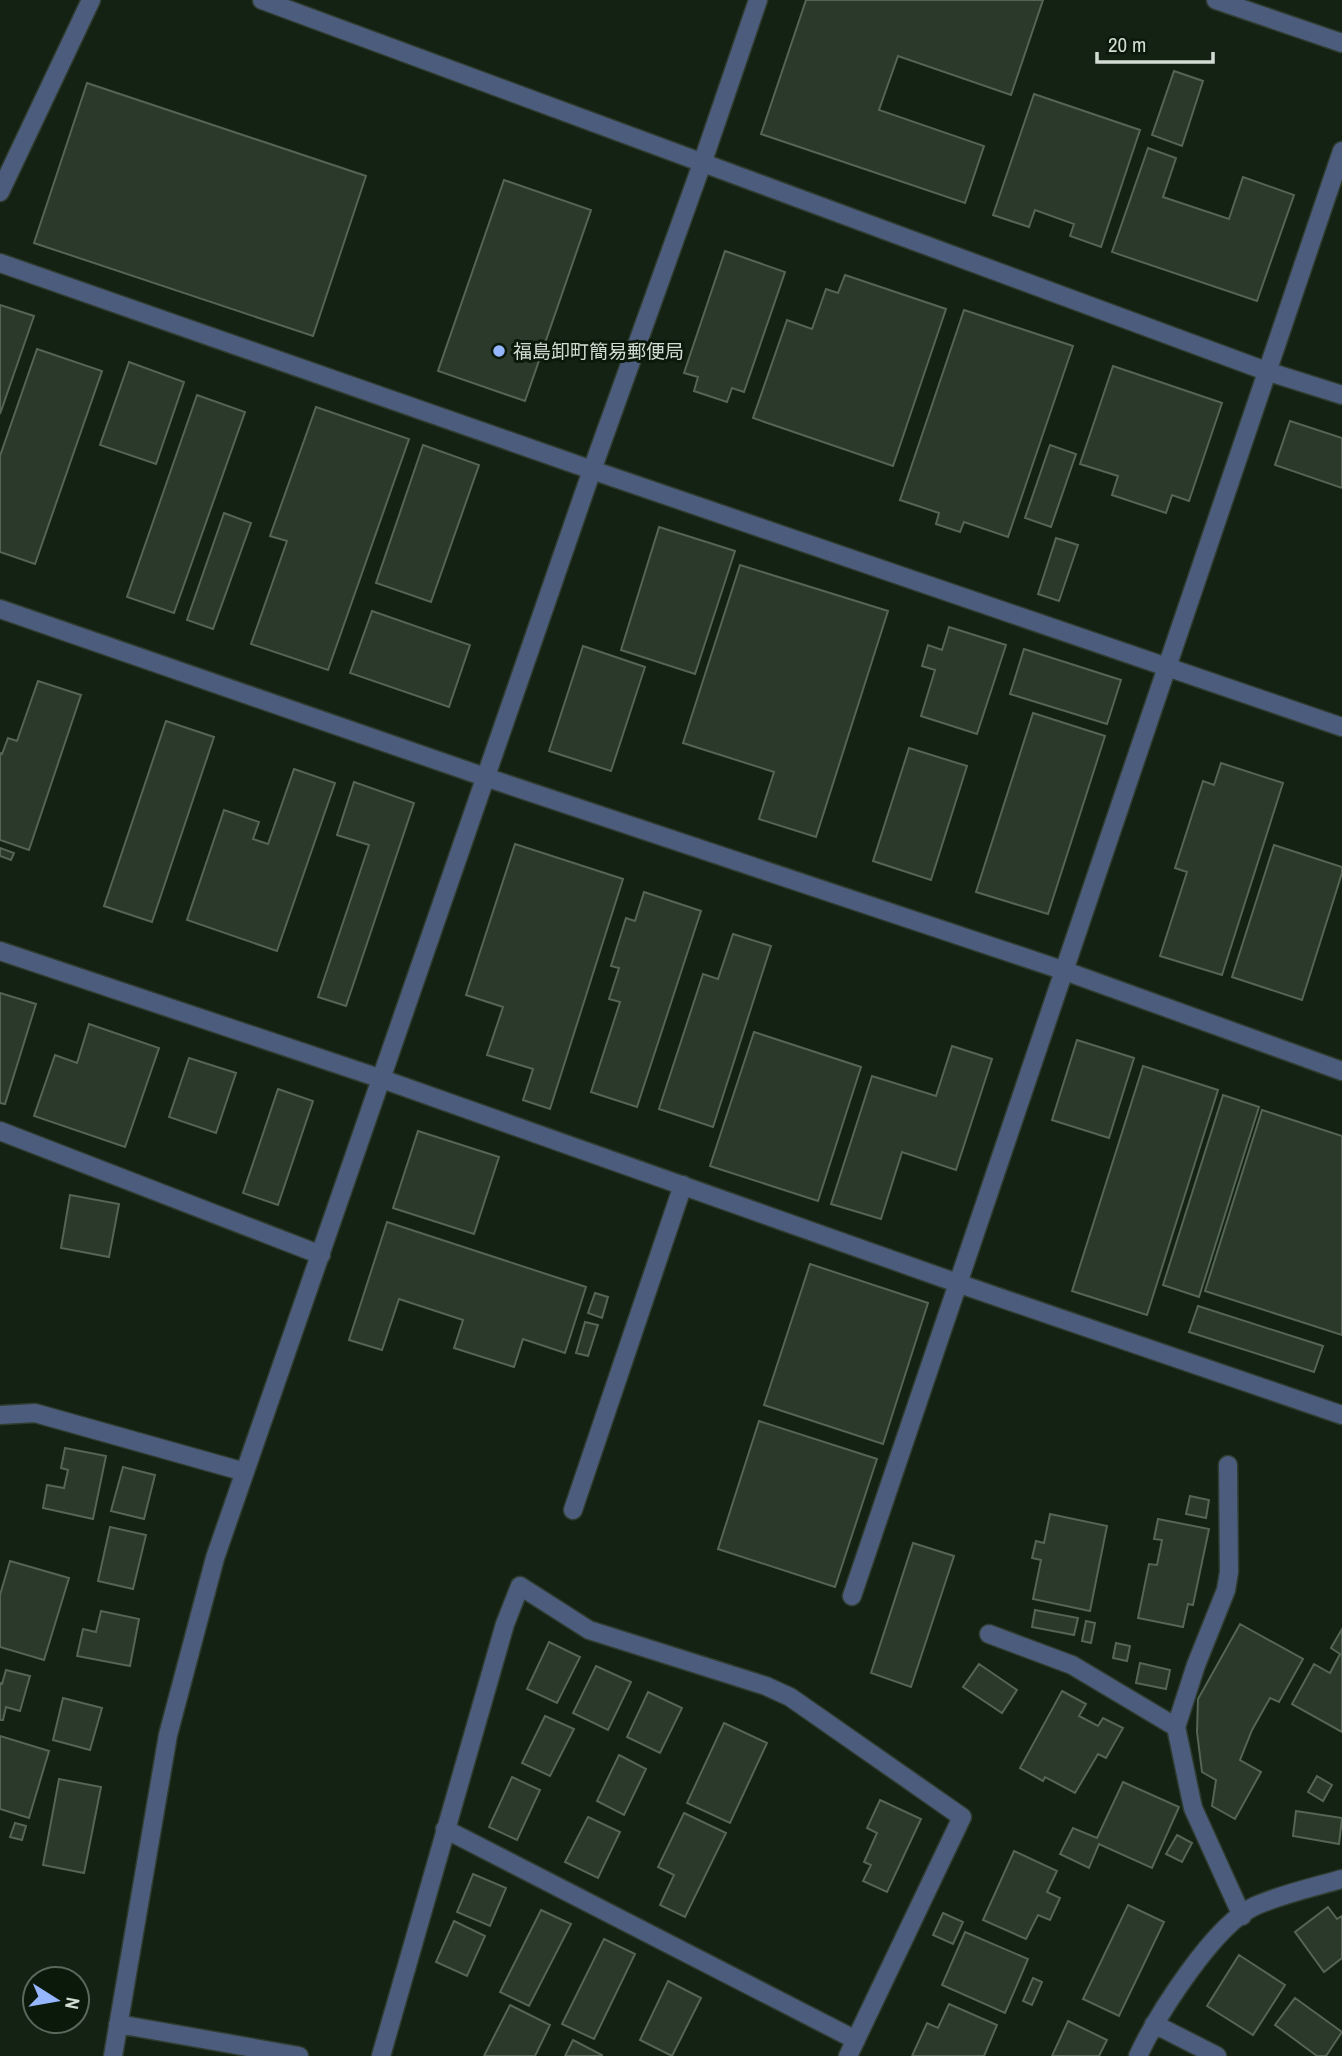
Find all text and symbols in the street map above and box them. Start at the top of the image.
scale bar [1097,21,1212,65]
text: 20 m [1108,30,1146,59]
place label: 福島卸町簡易郵便局 [513,338,684,364]
marker: 福島卸町簡易郵便局 [491,343,507,359]
north arrow [21,1965,91,2035]
text: N [59,1995,87,2011]

